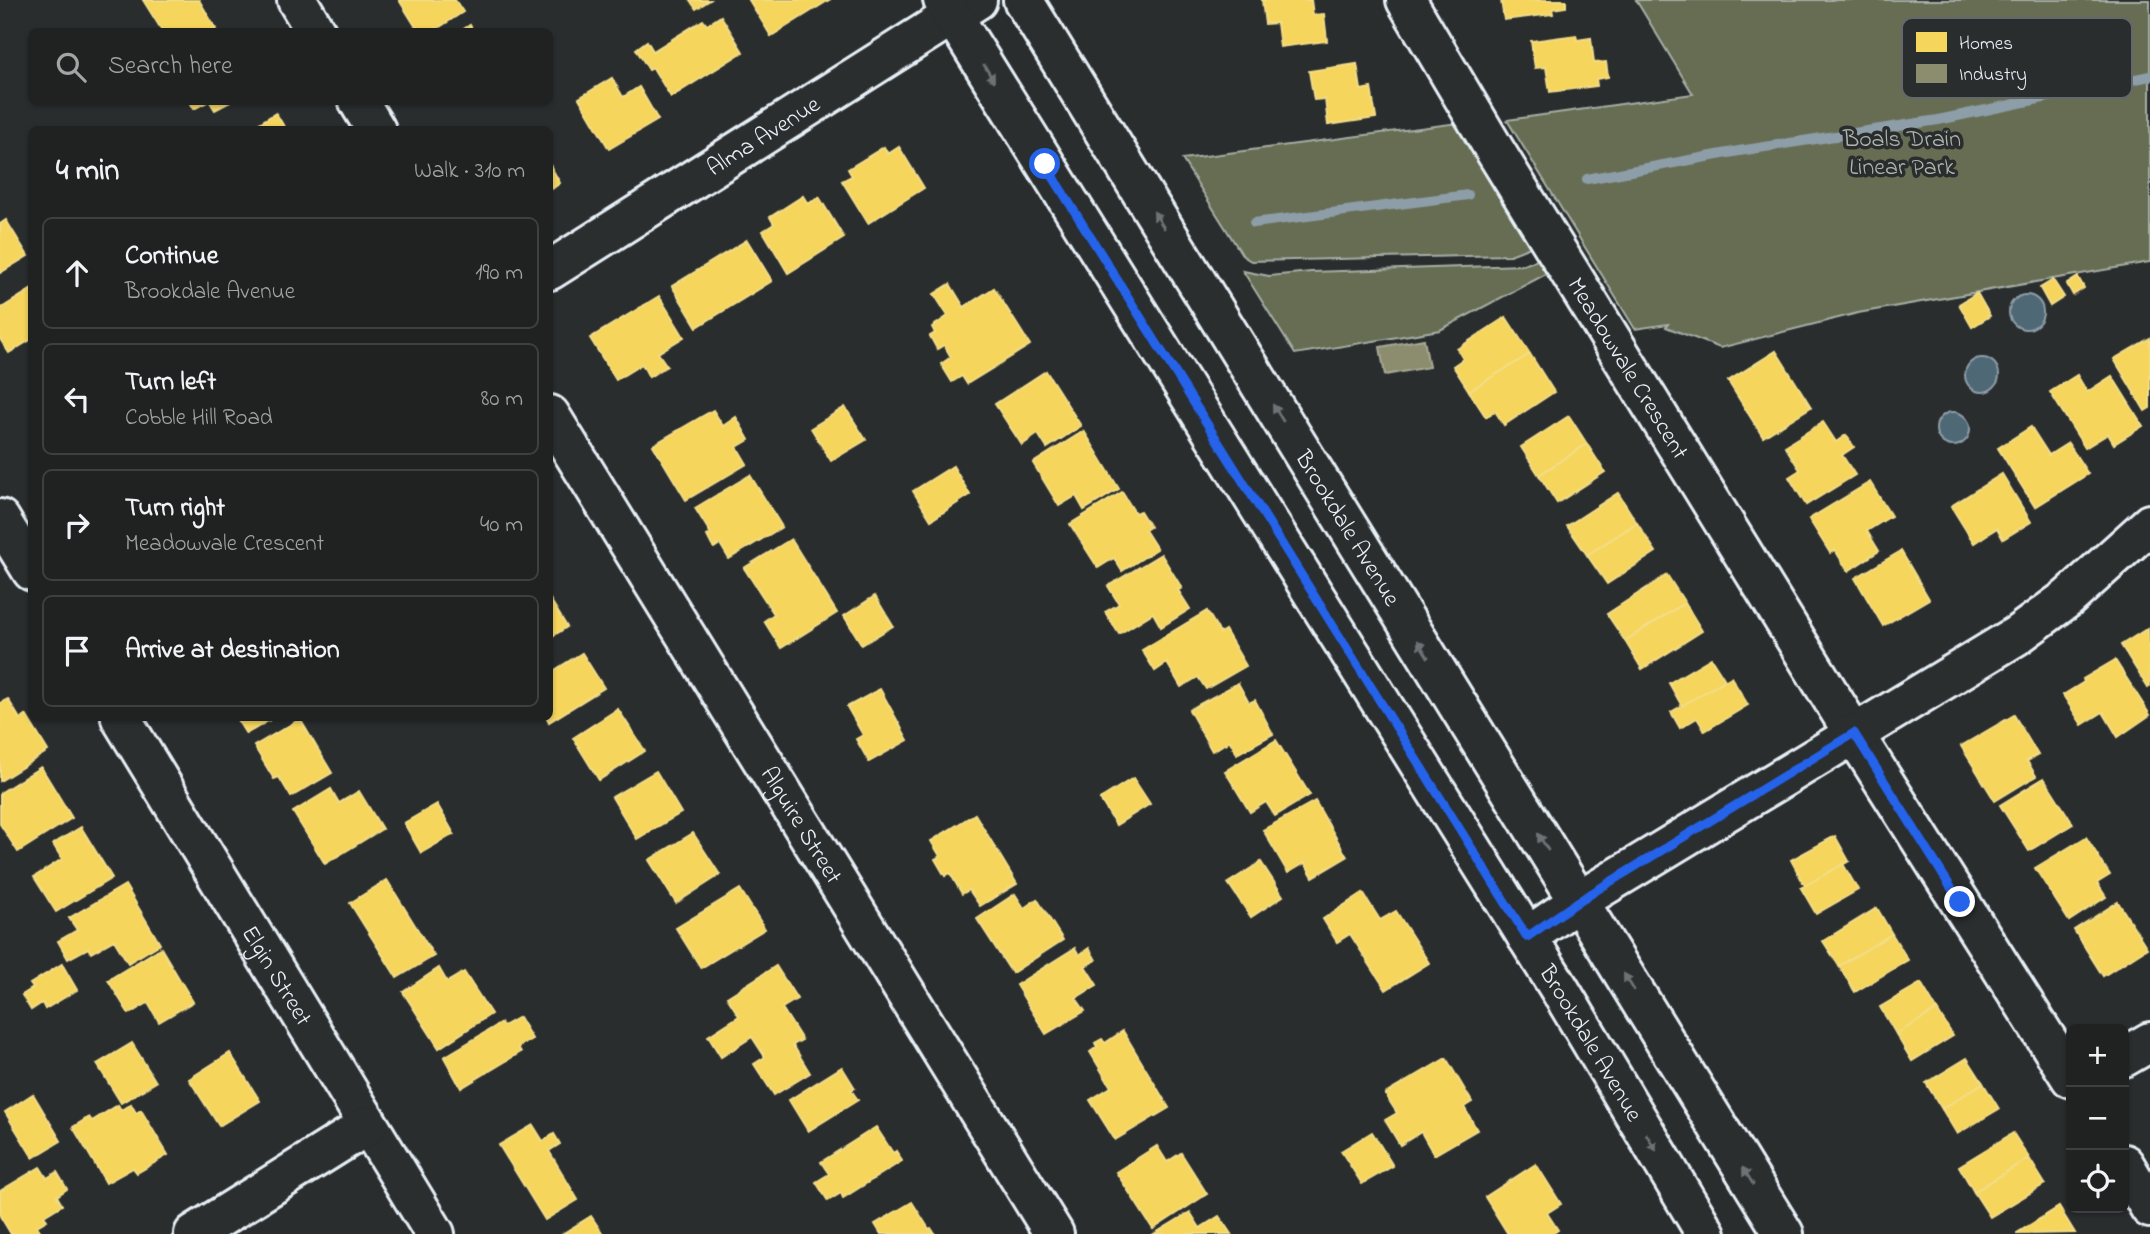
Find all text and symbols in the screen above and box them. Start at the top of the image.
legend [1902,18,2132,98]
search box [28,28,553,105]
text: Homes [1959,31,2013,58]
icon: search [52,48,90,86]
text: Search here [108,48,233,86]
text: Industry [1959,62,2027,90]
one-way arrow [982,64,995,83]
street label: Alma Avenue [701,88,828,186]
park label: Boals Drain Linear Park [1842,123,1961,186]
route start [1029,148,1060,179]
text: 4 min [56,150,119,194]
text: Walk · 310 m [414,155,525,188]
one-way arrow [1152,210,1165,229]
text: Continue [125,238,218,276]
icon: ahead [58,254,96,292]
text: 190 m [475,257,523,290]
street label: Meadowvale Crescent [1557,271,1696,467]
text: Brookdale Avenue [125,276,295,309]
text: Turn left [125,364,216,402]
icon: left [58,380,96,418]
text: 80 m [481,383,523,416]
text: Cobble Hill Road [125,402,273,435]
one-way arrow [1272,404,1285,423]
street label: Brookdale Avenue [1284,443,1408,614]
text: Turn right [125,490,225,528]
icon: right [58,506,96,544]
text: 40 m [480,509,523,542]
text: Meadowvale Crescent [125,528,324,561]
icon: arrive [58,632,96,670]
text: Arrive at destination [125,632,340,670]
one-way arrow [1417,639,1430,658]
street label: Alguire Street [750,760,850,892]
one-way arrow [1536,833,1549,852]
route end [1944,886,1975,917]
street label: Elgin Street [231,919,319,1033]
street label: Brookdale Avenue [1528,958,1650,1129]
one-way arrow [1622,973,1635,992]
map controls [2066,1024,2129,1213]
button: + [2066,1024,2129,1087]
button: − [2066,1087,2129,1150]
one-way arrow [1645,1133,1658,1152]
button: locate [2066,1150,2129,1213]
one-way arrow [1742,1166,1754,1185]

